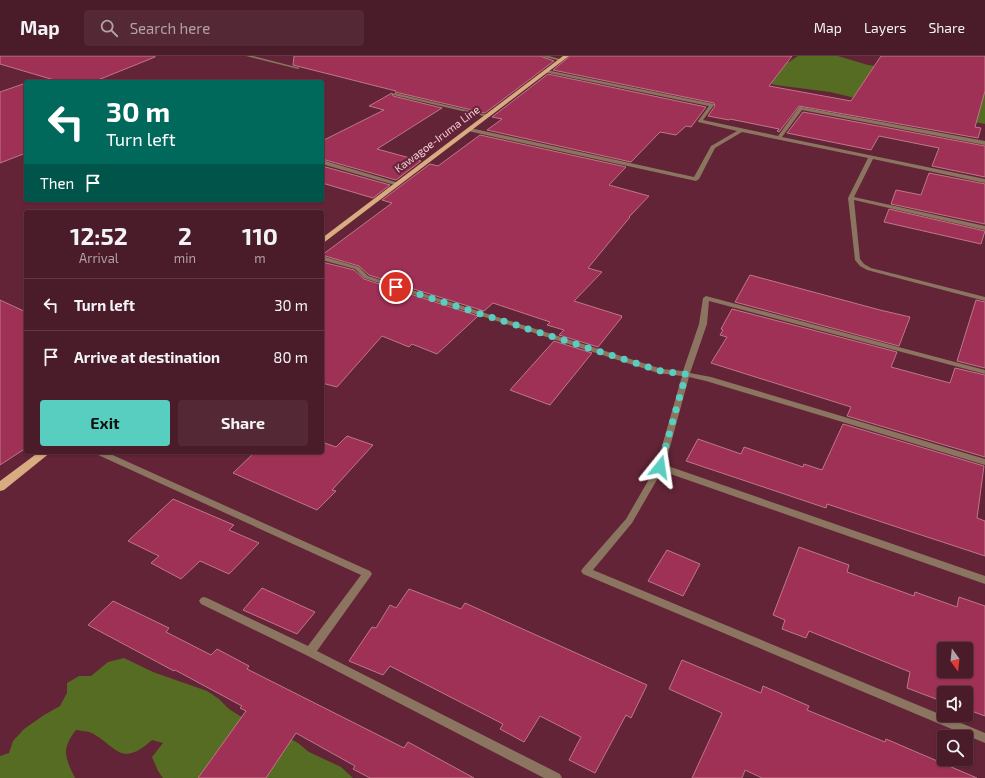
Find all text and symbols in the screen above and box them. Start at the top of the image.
search box [84,10,364,46]
text: Map [20,16,60,39]
icon: search [98,17,120,39]
text: Search here [130,19,210,37]
text: Map [814,19,842,36]
text: Layers [864,19,906,36]
text: Share [928,19,965,36]
text: 30 m [106,94,170,128]
icon: left [40,96,92,148]
street label: Kawagoe-Iruma Line [392,102,482,175]
text: Turn left [106,128,176,150]
icon: arrive [82,172,104,194]
text: Then [40,174,74,192]
text: 12:52 [70,221,128,250]
text: 2 [178,221,192,250]
text: 110 [242,221,278,250]
text: Arrival [79,250,119,266]
text: min [174,250,196,266]
text: m [254,250,266,266]
pin [379,270,413,304]
icon: arrive [385,276,407,298]
icon: left [40,294,62,316]
text: Turn left [74,296,135,314]
text: 30 m [274,296,308,314]
icon: arrive [40,346,62,368]
text: Arrive at destination [74,348,220,366]
text: 80 m [273,348,308,366]
button: Exit [40,400,170,446]
button: Share [178,400,308,446]
position arrow [639,446,681,488]
north arrow [937,642,973,678]
map controls [937,642,973,766]
button: sound [937,686,973,722]
button: search [937,730,973,766]

